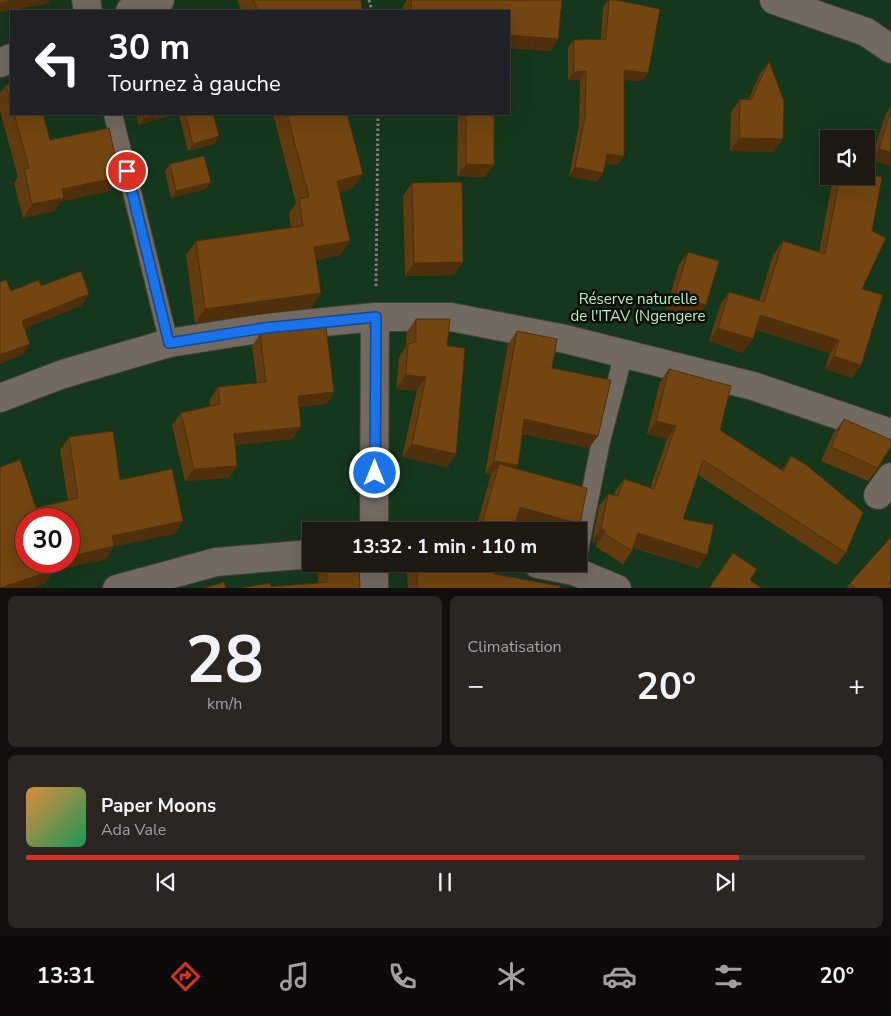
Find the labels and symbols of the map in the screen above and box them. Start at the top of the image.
pin [106,150,148,192]
park label: Réserve naturelle de l'ITAV (Ngengere [571,289,706,326]
position arrow [348,446,400,498]
speed limit sign: 30 [15,508,80,573]

